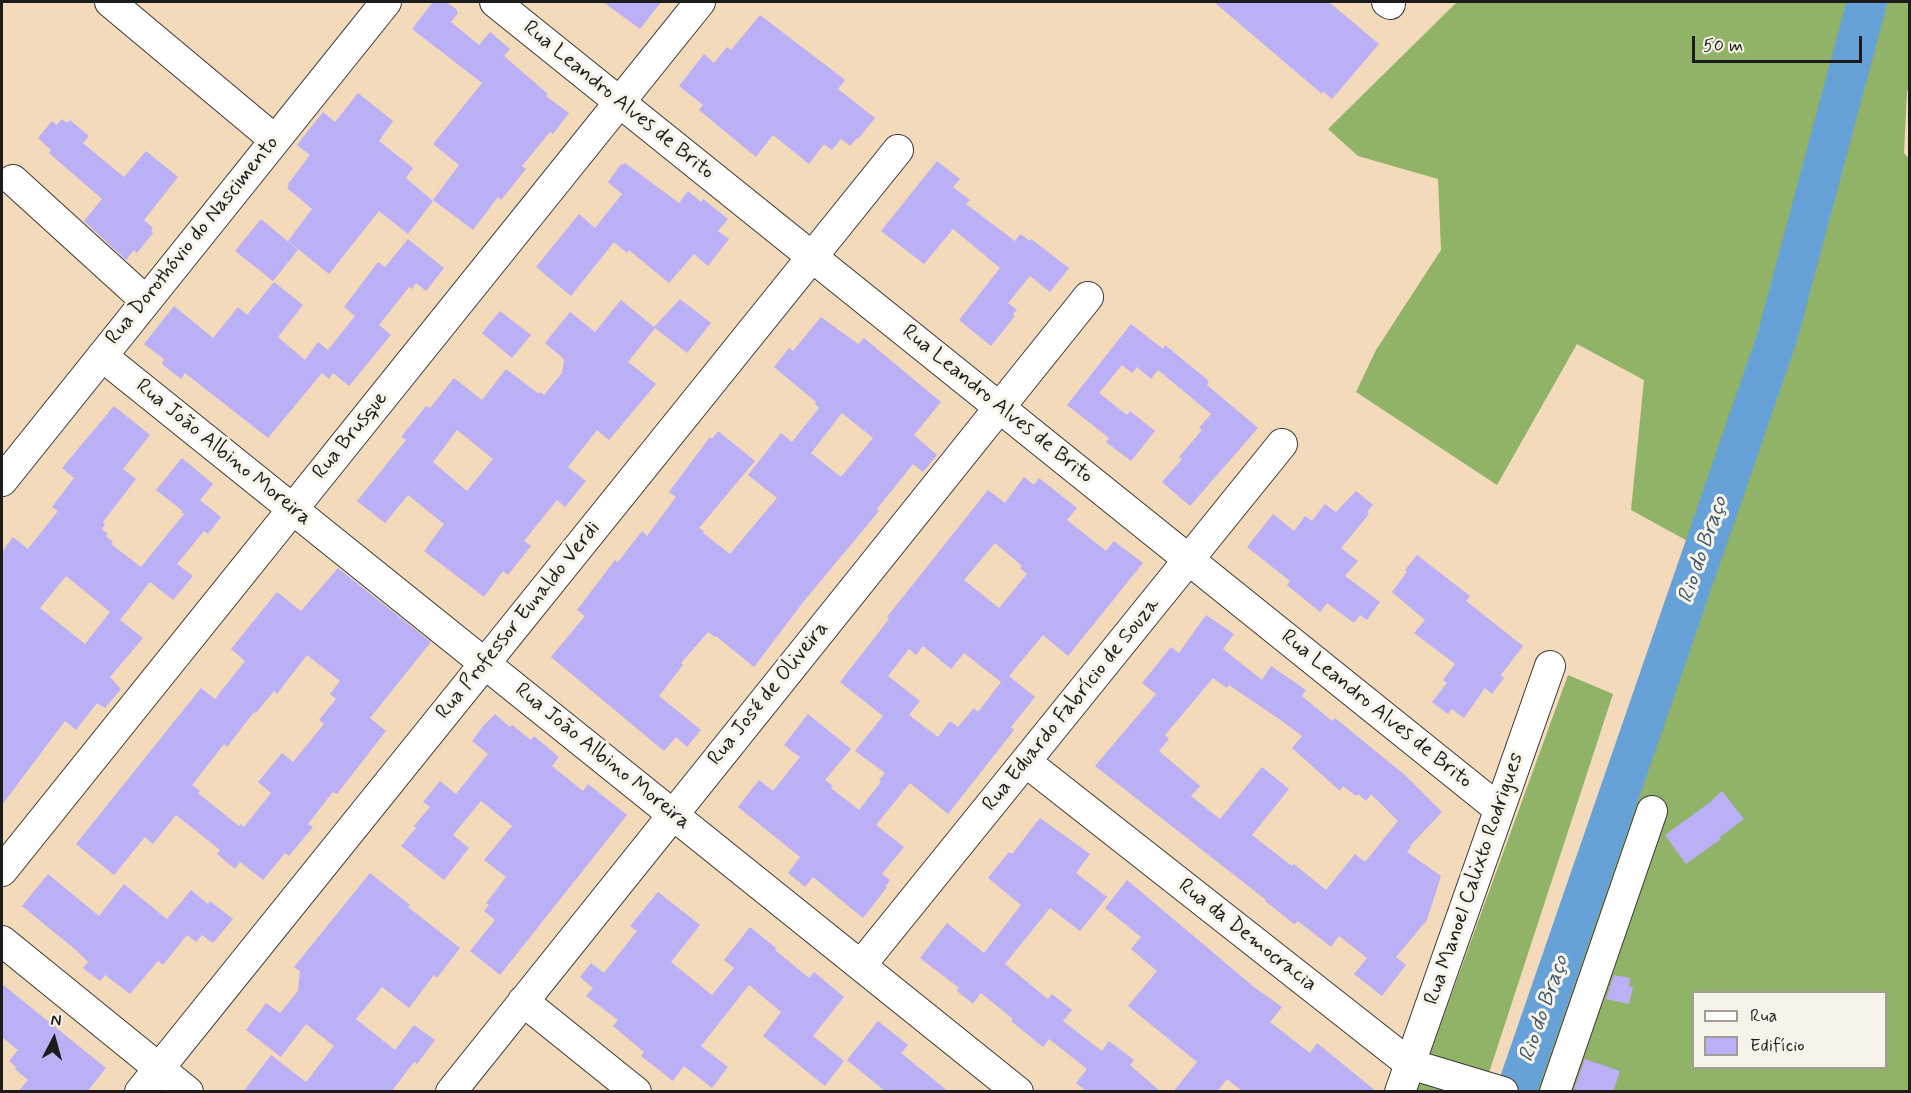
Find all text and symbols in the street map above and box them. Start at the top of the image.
street label: Rua Leandro Alves de Brito [517,16,719,186]
scale bar [1695,24,1864,62]
text: 50 m [1703,34,1743,58]
street label: Rua Dorothóvio do Nascimento [101,132,285,350]
street label: Rua Leandro Alves de Brito [896,320,1098,490]
street label: Rua João Albino Moreira [130,374,316,532]
street label: Rua Brusque [308,387,394,485]
water label: Rio do Braço [1673,493,1735,607]
street label: Rua Professor Eunaldo Verdi [431,517,607,725]
street label: Rua Eduardo Fabrício de Souza [978,593,1166,817]
street label: Rua José de Oliveira [703,617,835,771]
street label: Rua Leandro Alves de Brito [1275,625,1477,795]
street label: Rua João Albino Moreira [509,678,695,836]
street label: Rua Manoel Calixto Rodrigues [1420,750,1530,1008]
street label: Rua da Democracia [1173,874,1321,998]
water label: Rio do Braço [1514,952,1576,1066]
legend [1692,991,1887,1069]
text: Rua [1750,1004,1777,1028]
north arrow [24,1009,84,1069]
text: N [50,1010,62,1032]
text: Edifício [1750,1034,1805,1058]

